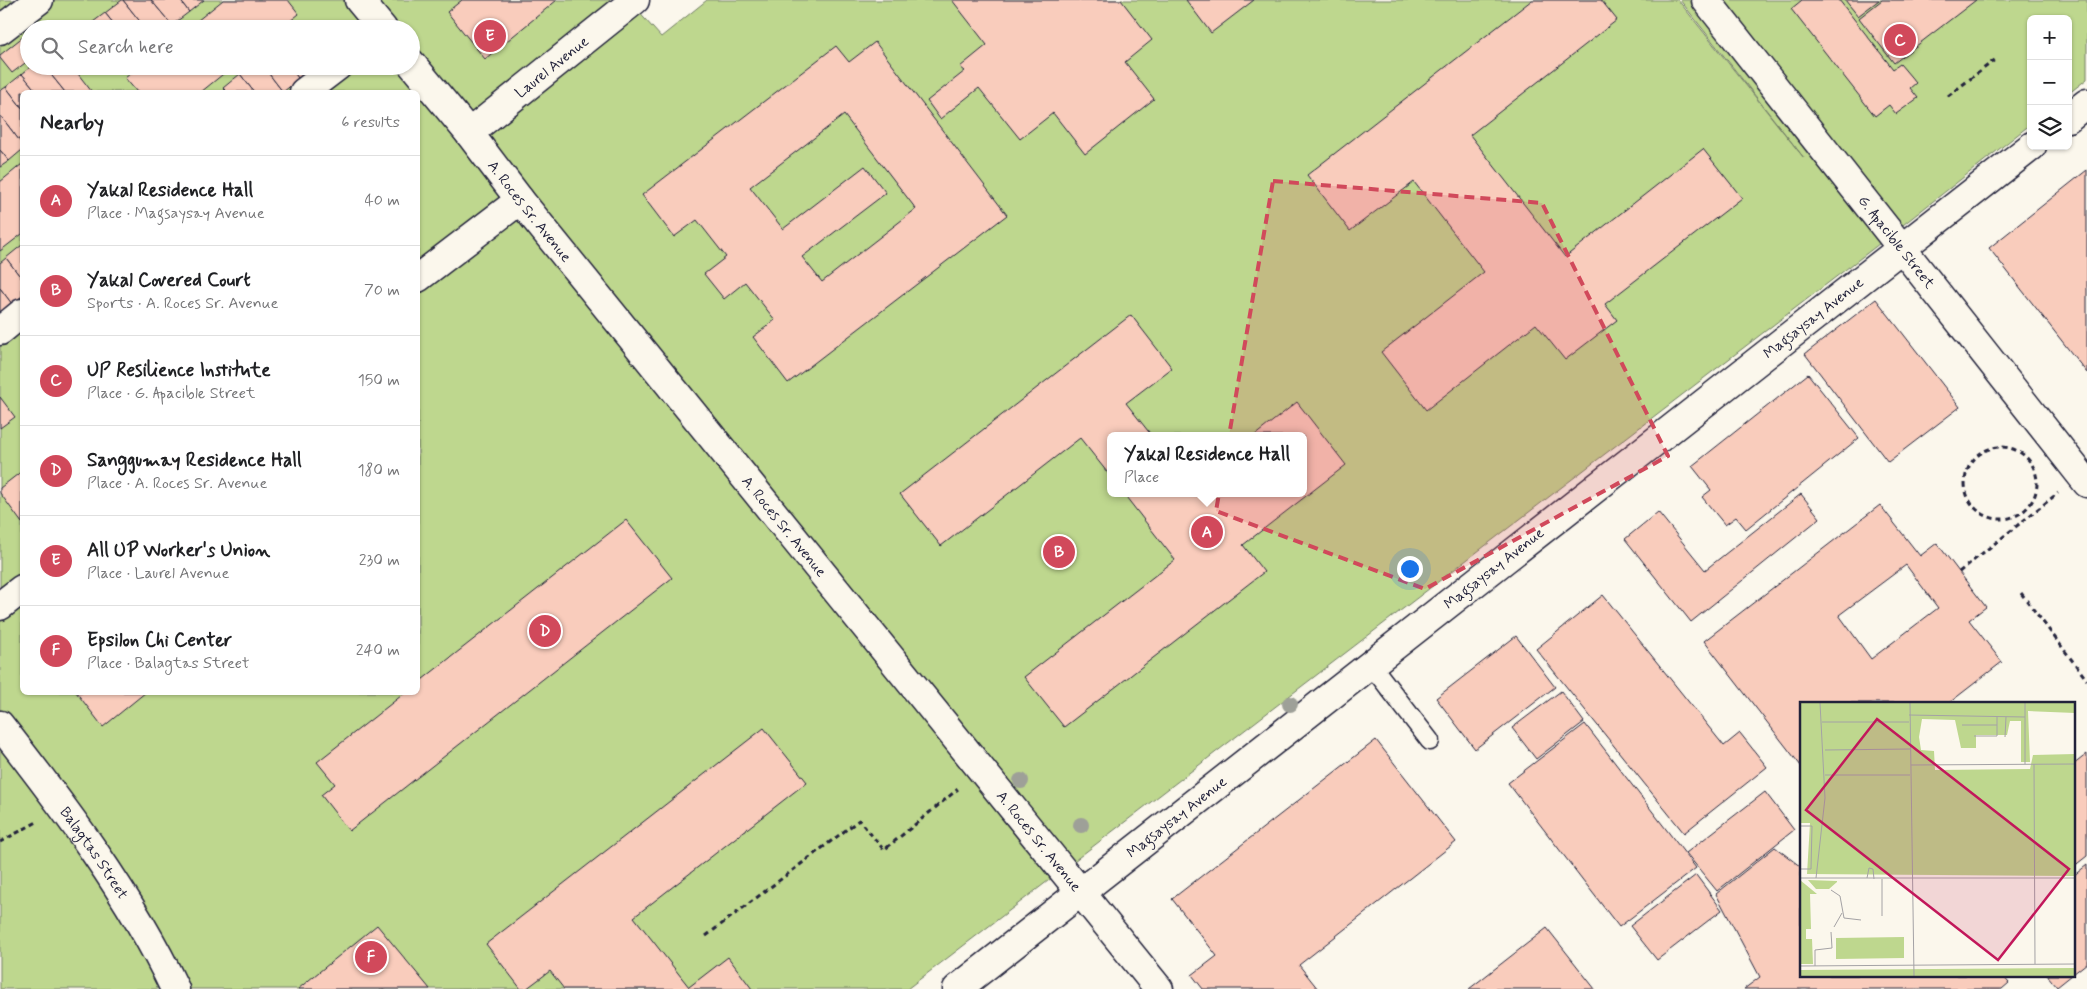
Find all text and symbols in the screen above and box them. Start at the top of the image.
map controls [2027,15,2072,150]
button: + [2027,15,2072,60]
pin: E [474,17,506,55]
search box [20,20,420,75]
pin: C [1884,21,1916,59]
street label: Laurel Avenue [511,32,593,103]
icon: search [38,34,66,62]
text: Search here [78,35,174,60]
button: − [2027,60,2072,105]
button: layers [2027,105,2072,150]
text: Nearby [40,109,104,137]
text: 6 results [341,112,400,133]
street label: A. Roces Sr. Avenue [483,157,576,267]
text: Yakal Residence Hall [87,178,253,203]
text: A [51,190,61,211]
text: 40 m [364,190,400,211]
street label: G. Apacible Street [1853,192,1939,293]
text: Place · Magsaysay Avenue [87,203,265,224]
text: Yakal Covered Court [87,268,251,293]
street label: Magsaysay Avenue [1760,273,1868,364]
text: B [51,280,61,301]
text: 70 m [364,280,400,301]
text: Sports · A. Roces Sr. Avenue [87,293,278,314]
text: UP Resilience Institute [87,358,271,383]
text: C [50,370,62,391]
text: 150 m [358,370,400,391]
text: Place · G. Apacible Street [87,383,256,404]
popup [1107,432,1307,497]
text: Yakal Residence Hall [1124,442,1290,467]
text: Sanggumay Residence Hall [87,448,302,473]
text: D [50,460,62,481]
text: 180 m [357,460,400,481]
text: Place [1124,467,1159,488]
street label: A. Roces Sr. Avenue [737,472,830,582]
text: Place · A. Roces Sr. Avenue [87,473,267,494]
pin: A [1191,513,1223,551]
street label: Magsaysay Avenue [1440,523,1548,614]
pin: B [1043,533,1075,571]
text: All UP Worker's Union [87,538,270,563]
text: E [51,550,61,571]
text: 230 m [359,550,400,571]
your location [1397,556,1423,582]
text: Place · Laurel Avenue [87,563,229,584]
pin: D [529,612,561,650]
text: Epsilon Chi Center [87,628,232,653]
text: F [52,640,60,661]
text: 240 m [356,640,400,661]
text: Place · Balagtas Street [87,653,250,674]
inset map [1800,702,2074,976]
street label: Magsaysay Avenue [1123,772,1231,863]
street label: A. Roces Sr. Avenue [991,787,1085,896]
street label: Balagtas Street [55,803,132,904]
pin: F [355,938,387,976]

